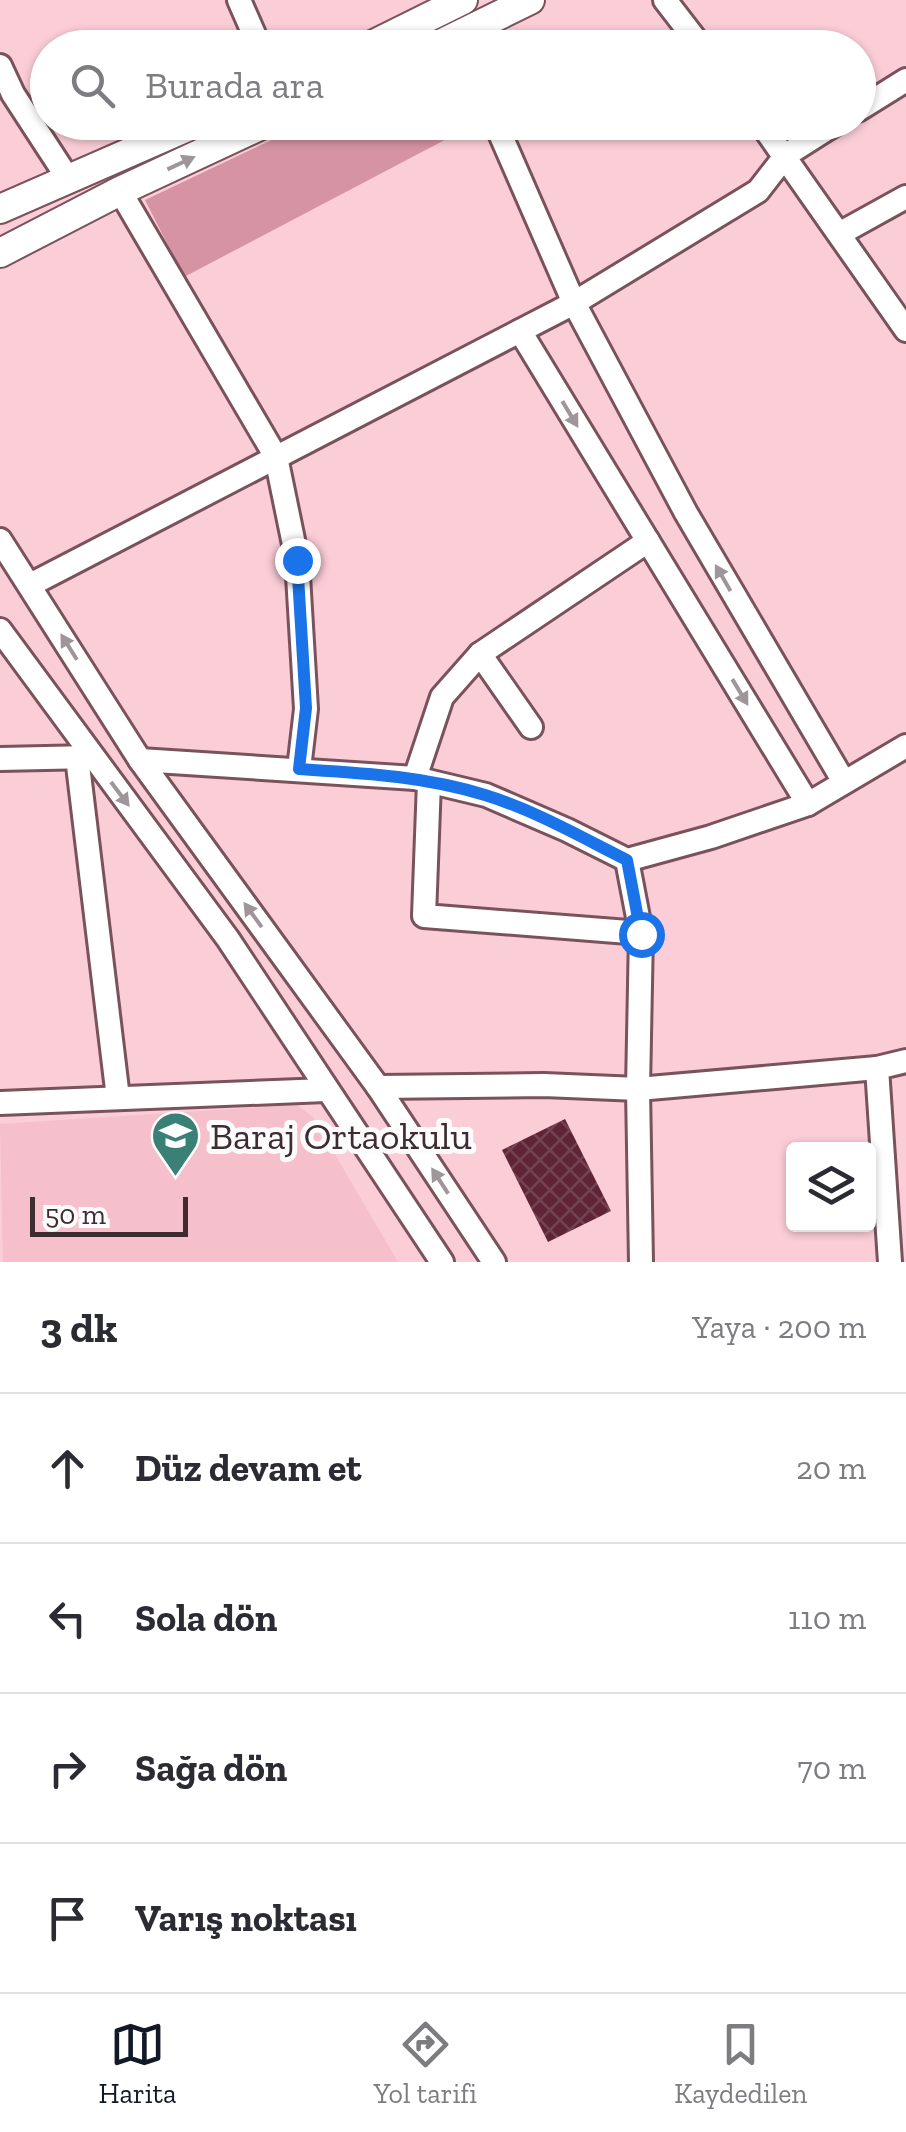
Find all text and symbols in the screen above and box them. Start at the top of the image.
search box [30,30,876,140]
icon: search [65,58,120,113]
text: Burada ara [145,62,324,108]
one-way arrow [167,154,196,171]
one-way arrow [561,401,579,428]
route end [275,538,321,584]
one-way arrow [715,564,732,592]
one-way arrow [60,634,78,661]
one-way arrow [731,678,748,706]
one-way arrow [109,780,129,807]
one-way arrow [244,902,263,928]
route start [619,912,665,958]
school or university icon: Baraj Ortaokulu [149,1110,201,1178]
place label: Baraj Ortaokulu [210,1113,472,1159]
map controls [786,1142,876,1232]
button: layers [786,1142,876,1232]
one-way arrow [431,1167,450,1194]
scale bar [30,1192,188,1236]
text: 50 m [45,1198,106,1231]
text: 3 dk [40,1302,117,1353]
text: Yaya · 200 m [692,1308,866,1346]
icon: ahead [40,1441,95,1496]
text: Düz devam et [135,1445,361,1491]
text: 20 m [796,1449,866,1487]
icon: left [40,1591,95,1646]
text: Sola dön [135,1595,277,1641]
text: 110 m [788,1599,866,1637]
icon: right [40,1741,95,1796]
text: Sağa dön [135,1745,287,1791]
text: 70 m [798,1749,866,1787]
icon: arrive [40,1891,95,1946]
text: Varış noktası [135,1895,357,1941]
tab: Harita [99,2017,176,2110]
tab: Yol tarifi [374,2017,477,2110]
tab: Kaydedilen [674,2017,807,2110]

